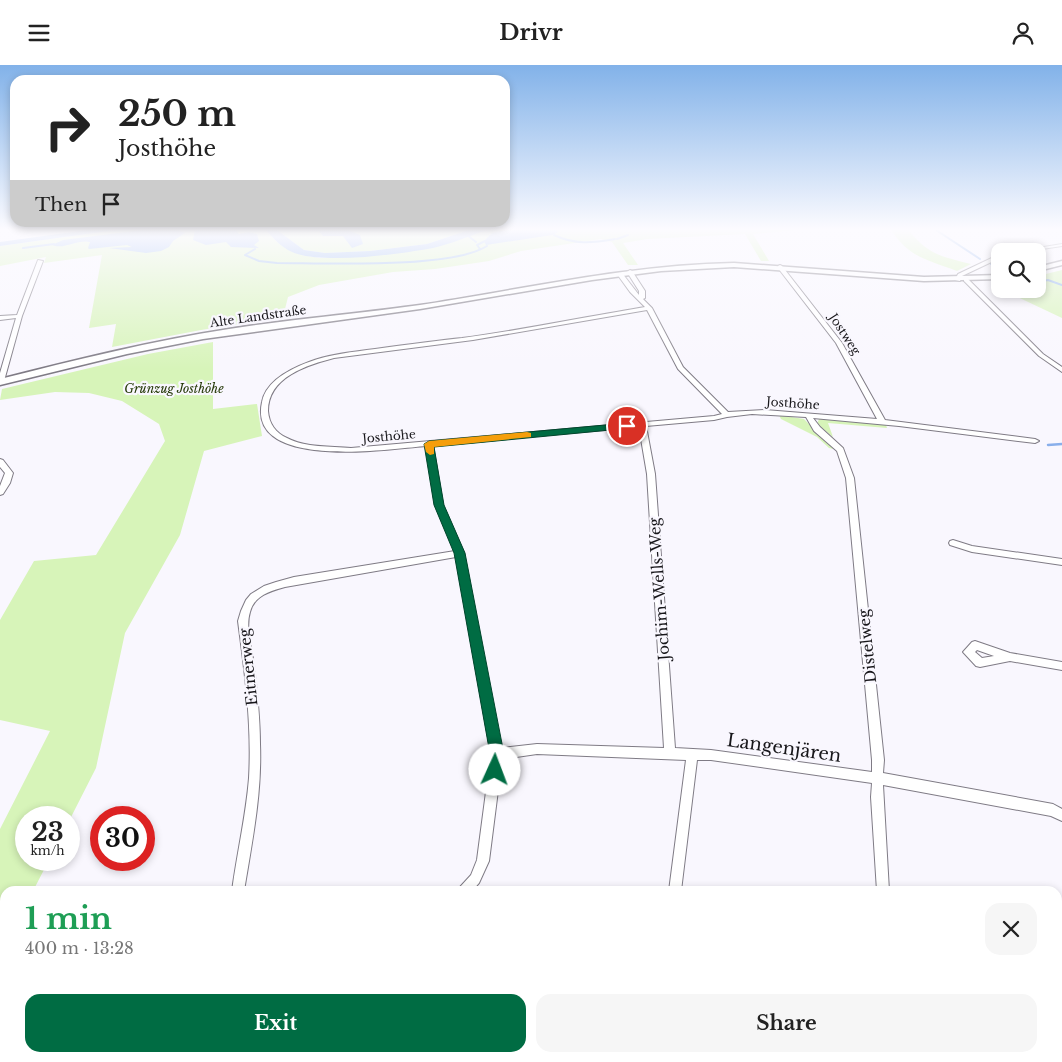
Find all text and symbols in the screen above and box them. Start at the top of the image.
icon: menu [25,19,53,47]
text: Drivr [499,19,563,46]
icon: person [1009,19,1037,47]
text: 250 m [118,92,236,135]
icon: right [35,95,100,160]
text: Josthöhe [118,135,216,162]
icon: arrive [97,190,125,218]
text: Then [35,193,87,216]
map controls [991,243,1046,298]
button: search [991,243,1046,298]
street label: Alte Landstraße [208,302,307,330]
street label: Jostweg [825,309,864,358]
park label: Grünzug Josthöhe [124,381,224,396]
street label: Josthöhe [764,394,820,412]
pin [606,405,648,447]
icon: arrive [613,412,641,440]
street label: Josthöhe [360,426,416,446]
street label: Jochim-Wells-Weg [644,516,674,663]
street label: Distelweg [854,607,880,684]
street label: Eitnerweg [234,626,262,707]
street label: Langenjären [725,729,843,767]
position arrow [468,743,520,795]
speed limit sign: 30 [90,806,155,871]
text: 23 [31,817,64,848]
text: km/h [30,843,65,858]
text: 1 min [25,900,112,937]
button: close [985,903,1037,955]
text: 400 m · 13:28 [25,938,134,958]
button: Exit [25,994,526,1052]
button: Share [536,994,1037,1052]

